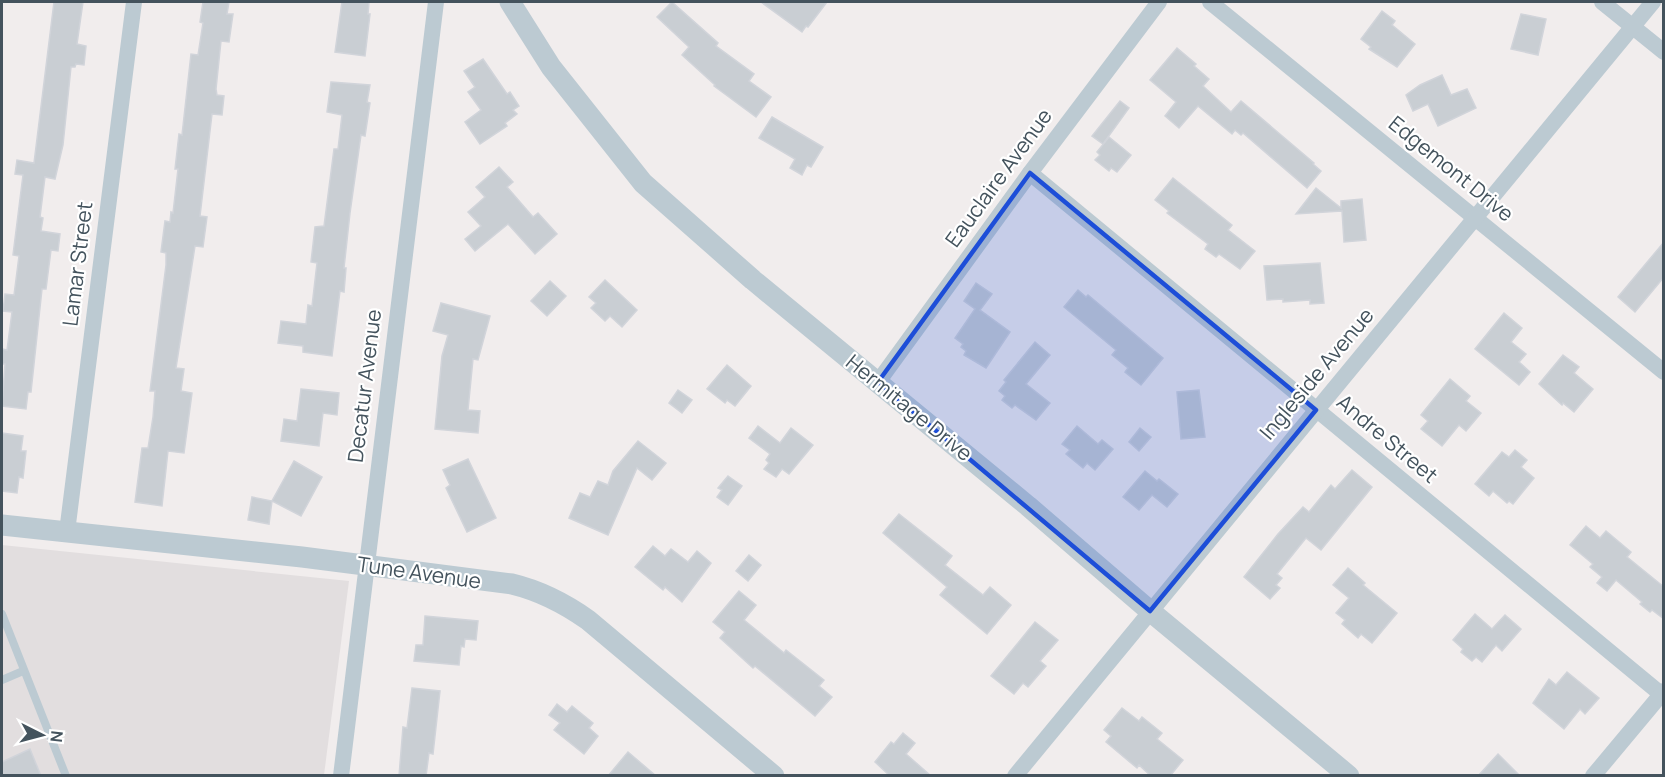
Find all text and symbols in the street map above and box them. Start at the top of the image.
street label: Eauclaire Avenue [938,103,1058,252]
street label: Edgemont Drive [1383,109,1520,227]
street label: Lamar Street [55,200,99,328]
street label: Ingleside Avenue [1253,302,1380,445]
street label: Decatur Avenue [341,308,387,464]
street label: Hermitage Drive [841,348,979,467]
street label: Andre Street [1331,388,1444,489]
street label: Tune Avenue [355,549,483,595]
north arrow [12,705,72,765]
text: N [45,730,68,743]

